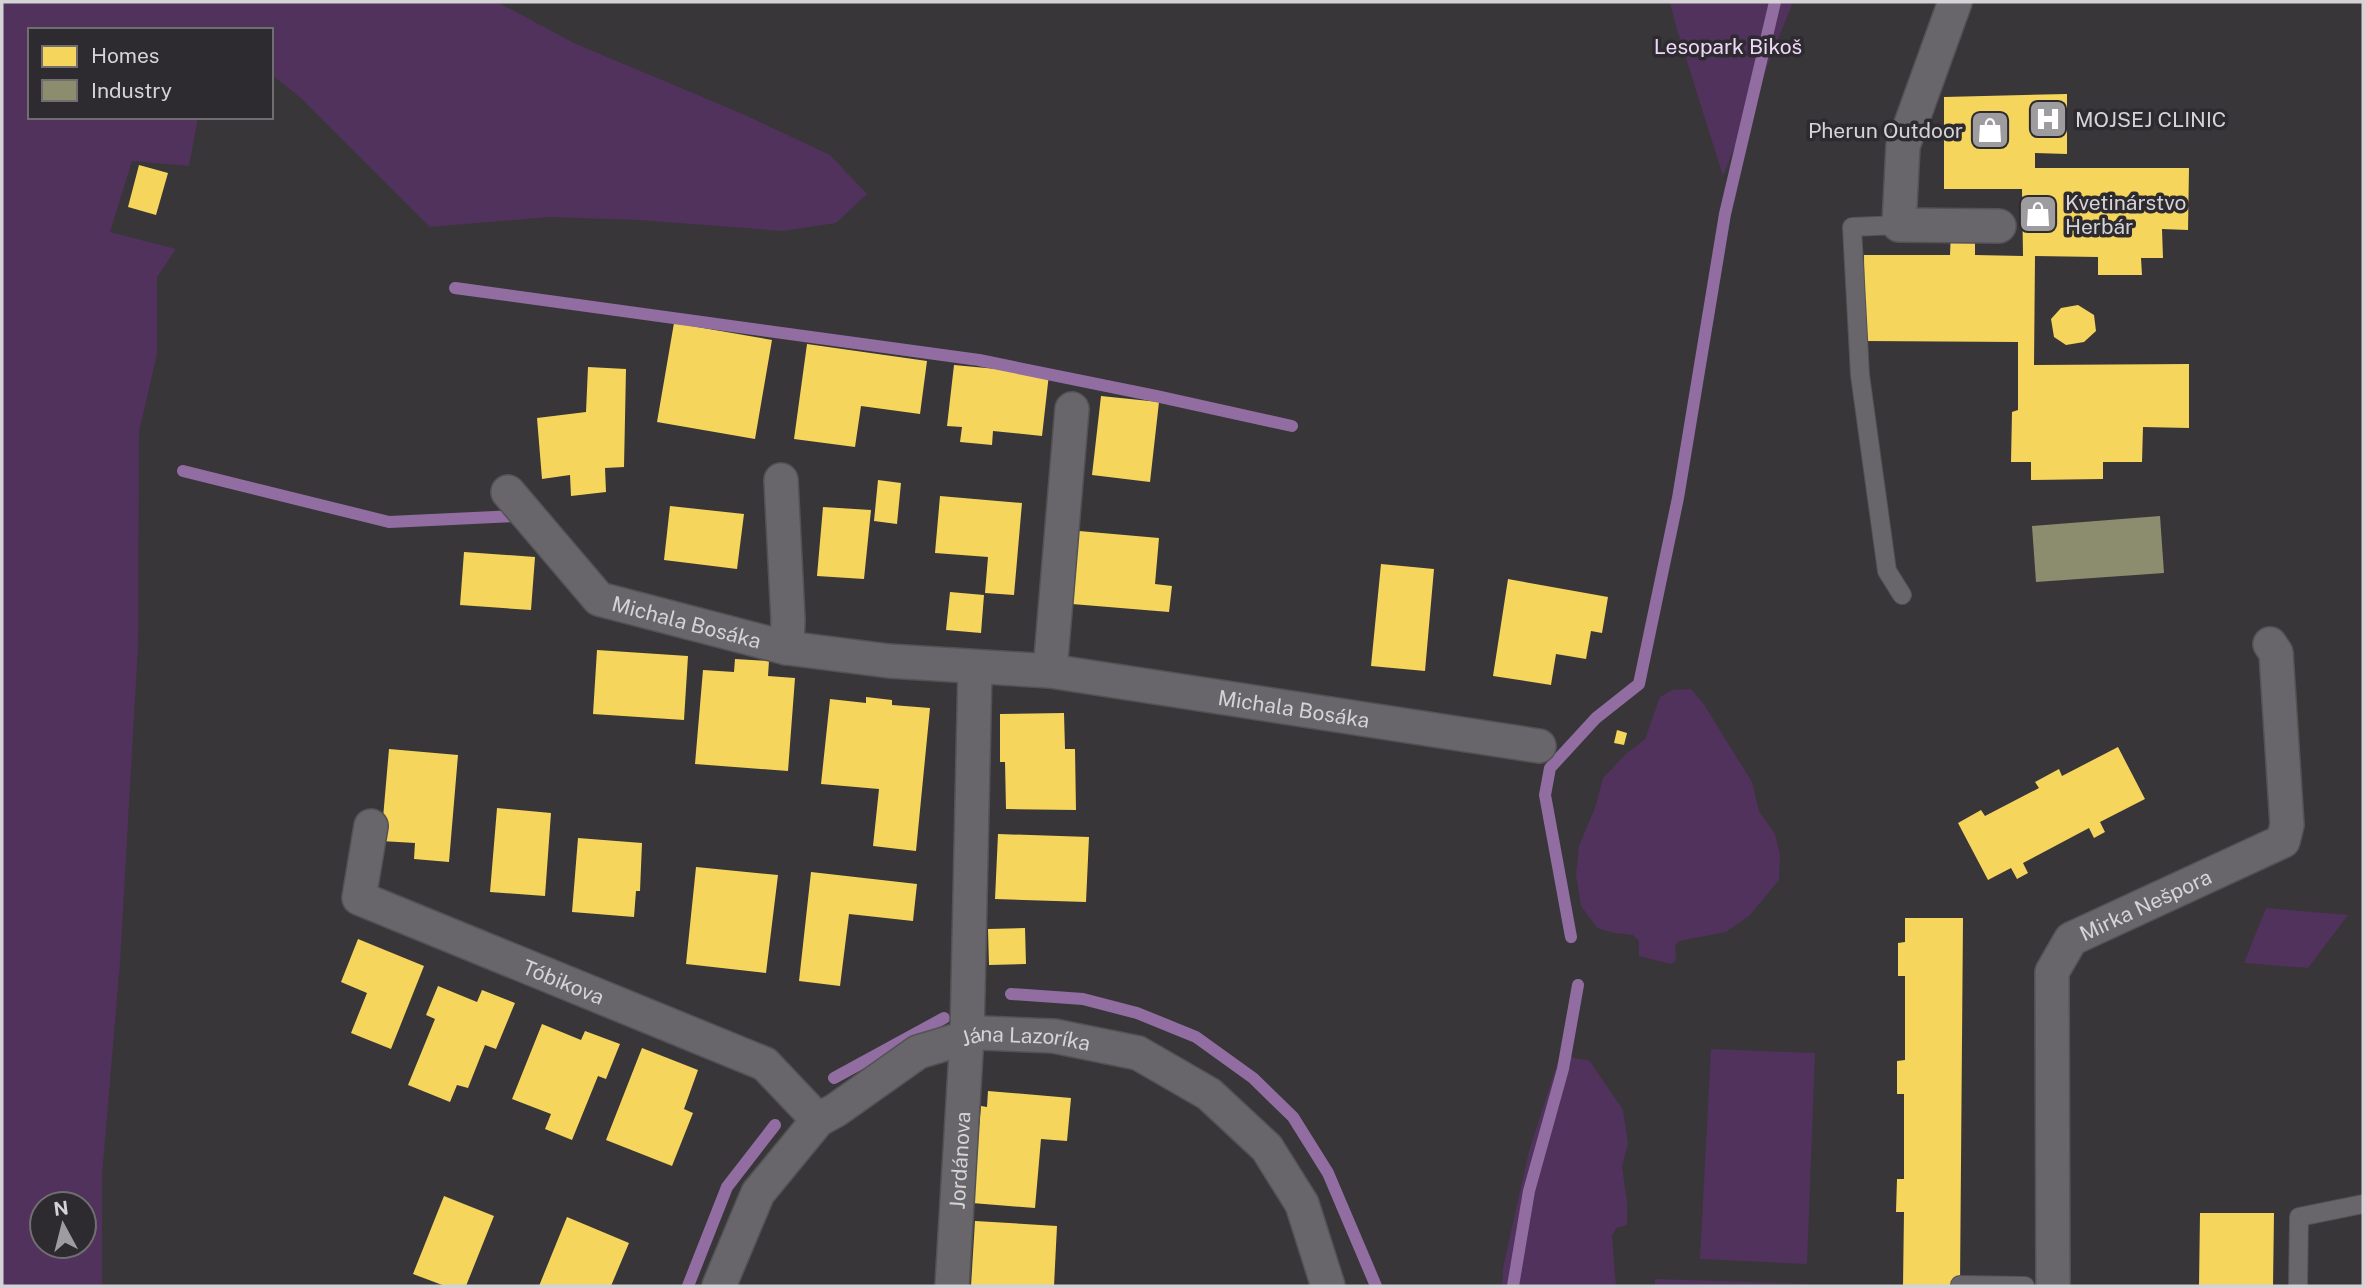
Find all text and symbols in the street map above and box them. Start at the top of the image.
legend [28,28,273,119]
park label: Lesopark Bikoš [1654,34,1802,59]
text: Homes [91,43,159,68]
text: Industry [91,78,172,103]
hospital icon: MOJSEJ CLINIC [2027,98,2069,140]
place label: MOJSEJ CLINIC [2075,107,2226,132]
shop icon: Pherun Outdoor [1969,109,2011,151]
place label: Pherun Outdoor [1808,118,1963,143]
place label: Kvetinárstvo Herbár [2065,190,2186,239]
shop icon: Kvetinárstvo Herbár [2017,193,2059,235]
street label: Michala Bosáka [609,590,764,653]
street label: Michala Bosáka [1216,684,1371,732]
street label: Mirka Nešpora [2075,863,2215,946]
street label: Tóbikova [519,954,608,1009]
street label: Jána Lazoríka [958,1020,1093,1056]
street label: Jordánova [944,1111,975,1210]
north arrow [28,1190,98,1260]
text: N [52,1196,70,1220]

